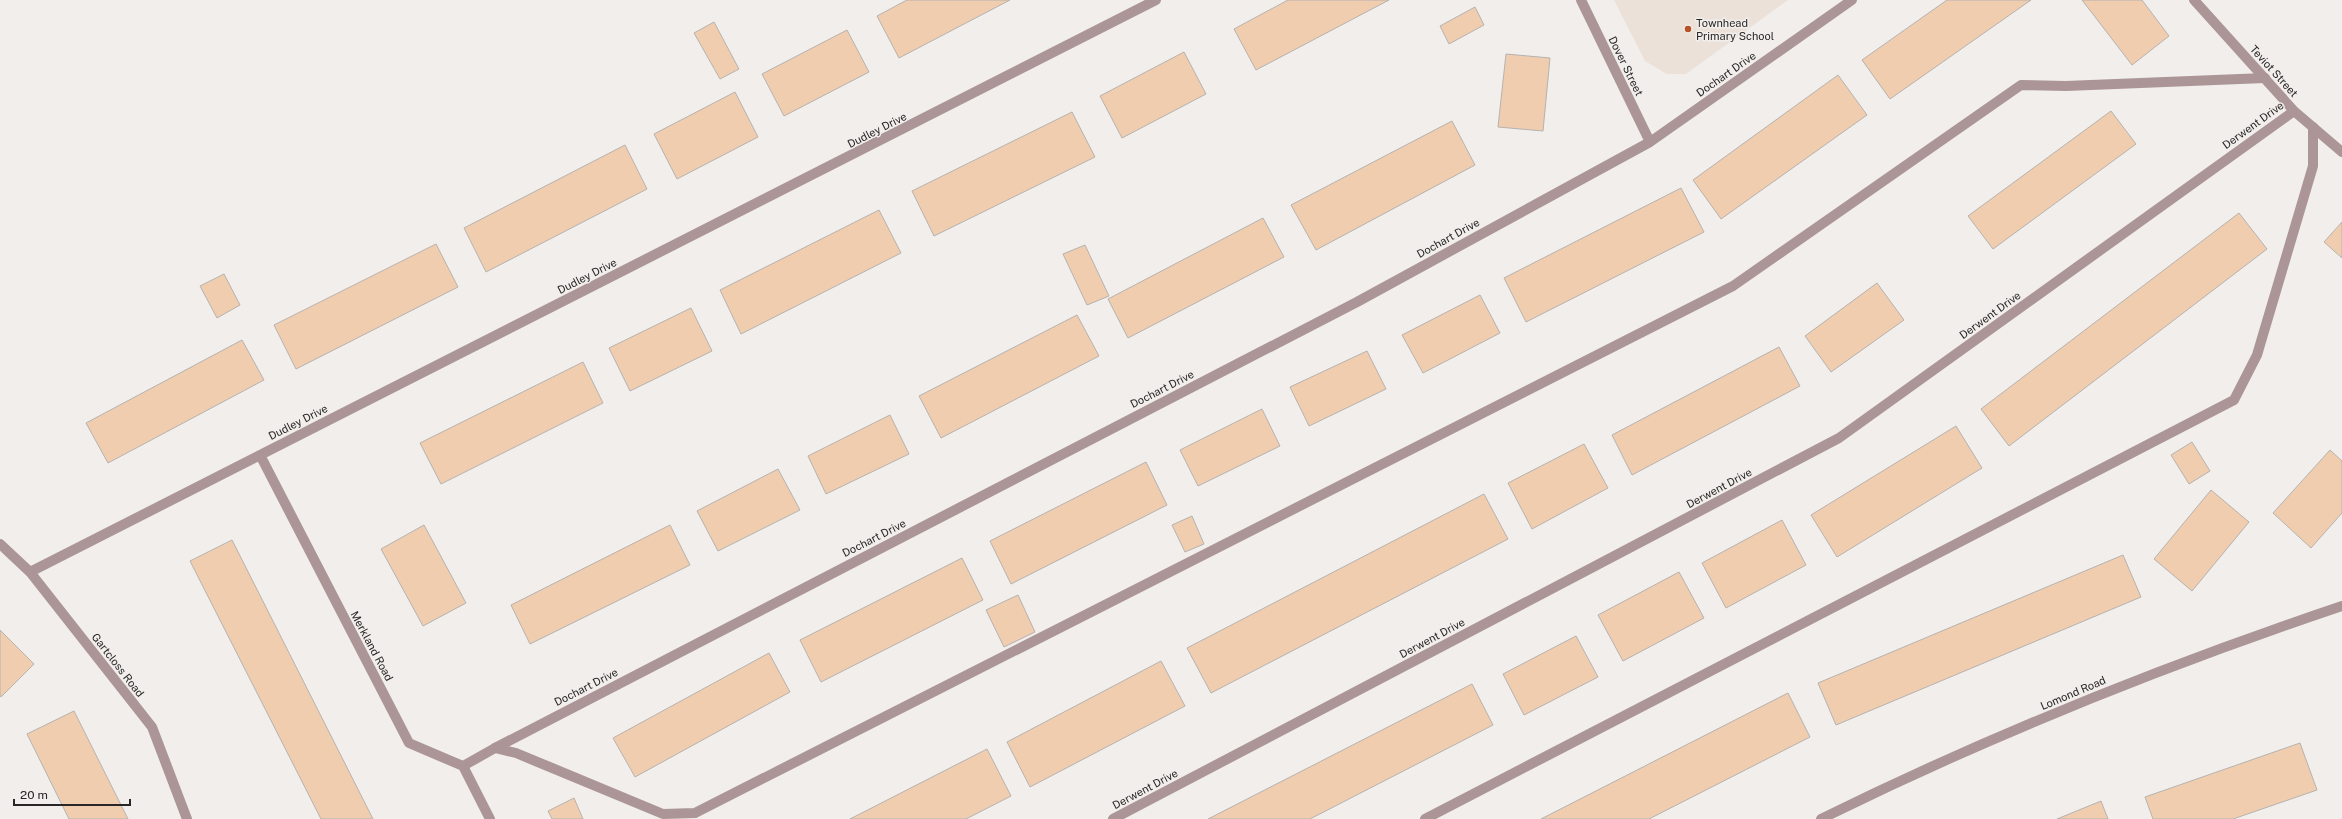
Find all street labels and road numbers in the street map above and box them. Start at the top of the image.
street label: Dover Street [1606,34,1646,98]
street label: Teviot Street [2248,43,2300,99]
street label: Dochart Drive [1694,49,1758,99]
street label: Derwent Drive [2220,99,2286,151]
street label: Dudley Drive [845,110,909,150]
street label: Dochart Drive [1415,216,1481,260]
street label: Dudley Drive [555,256,619,296]
street label: Derwent Drive [1957,289,2023,341]
street label: Dochart Drive [1128,368,1196,410]
street label: Dudley Drive [266,402,330,442]
street label: Derwent Drive [1684,466,1754,510]
street label: Dochart Drive [840,517,908,559]
street label: Merkland Road [349,609,395,683]
street label: Derwent Drive [1397,616,1467,660]
street label: Gartcloss Road [89,631,147,699]
street label: Dochart Drive [552,666,620,708]
street label: Lomond Road [2039,674,2107,712]
street label: Derwent Drive [1110,767,1180,811]

